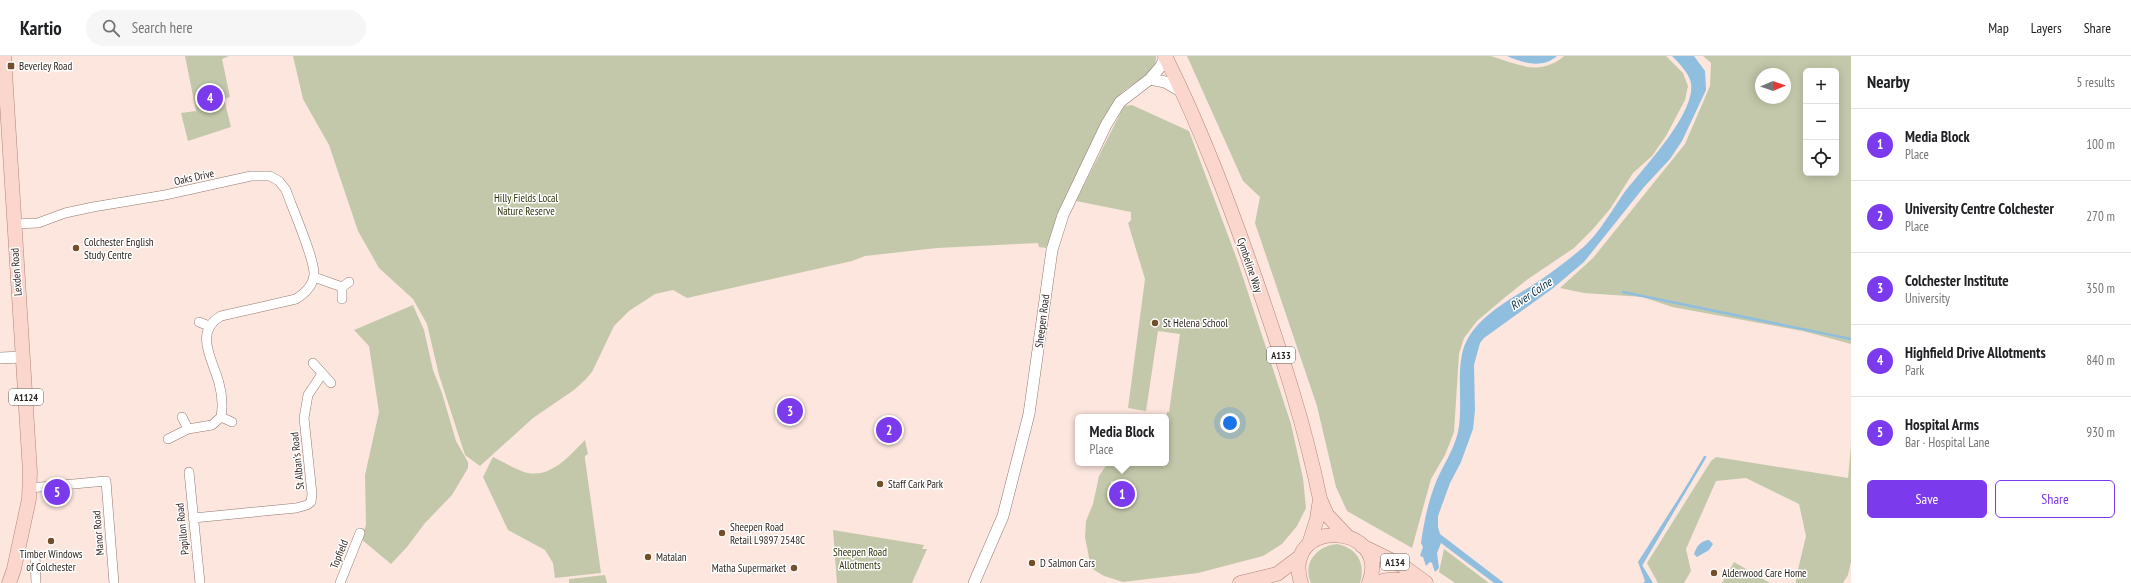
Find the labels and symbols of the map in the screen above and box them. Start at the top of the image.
place label: Beverley Road [19,59,72,73]
marker: Beverley Road [6,61,16,71]
north arrow [1755,68,1791,104]
pin: 4 [197,83,223,113]
street label: Oaks Drive [173,166,216,188]
park label: Hilly Fields Local Nature Reserve [494,191,558,218]
place label: Colchester English Study Centre [84,235,154,262]
street label: Cymbeline Way [1234,236,1266,295]
marker: Colchester English Study Centre [71,243,81,253]
street label: Lexden Road [7,247,25,297]
water label: River Colne [1507,274,1555,313]
street label: Sheepen Road [1032,293,1052,349]
place label: St Helena School [1163,316,1228,330]
marker: St Helena School [1150,318,1160,328]
road number: A133 [1267,347,1295,363]
road number: A1124 [9,389,43,405]
pin: 3 [777,396,803,426]
your location [1220,413,1240,433]
pin: 2 [876,415,902,445]
street label: St Alban's Road [287,431,307,490]
pin: 5 [44,477,70,507]
place label: Staff Cark Park [888,477,944,491]
marker: Staff Cark Park [875,479,885,489]
pin: 1 [1109,479,1135,509]
street label: Papillon Road [172,502,192,556]
street label: Manor Road [89,510,107,556]
place label: Sheepen Road Retail L9897 2548C [730,520,805,547]
marker: Sheepen Road Retail L9897 2548C [717,528,727,538]
marker: Timber Windows of Colchester [46,536,56,546]
street label: Topfield [327,537,351,571]
park label: Sheepen Road Allotments [833,545,887,572]
place label: Timber Windows of Colchester [19,547,83,574]
place label: Matalan [656,550,687,564]
marker: Matalan [643,552,653,562]
road number: A134 [1381,554,1409,570]
place label: D Salmon Cars [1040,556,1095,570]
marker: D Salmon Cars [1027,558,1037,568]
place label: Matha Supermarket [712,561,786,575]
marker: Matha Supermarket [789,563,799,573]
place label: Alderwood Care Home [1722,566,1807,580]
marker: Alderwood Care Home [1709,568,1719,578]

